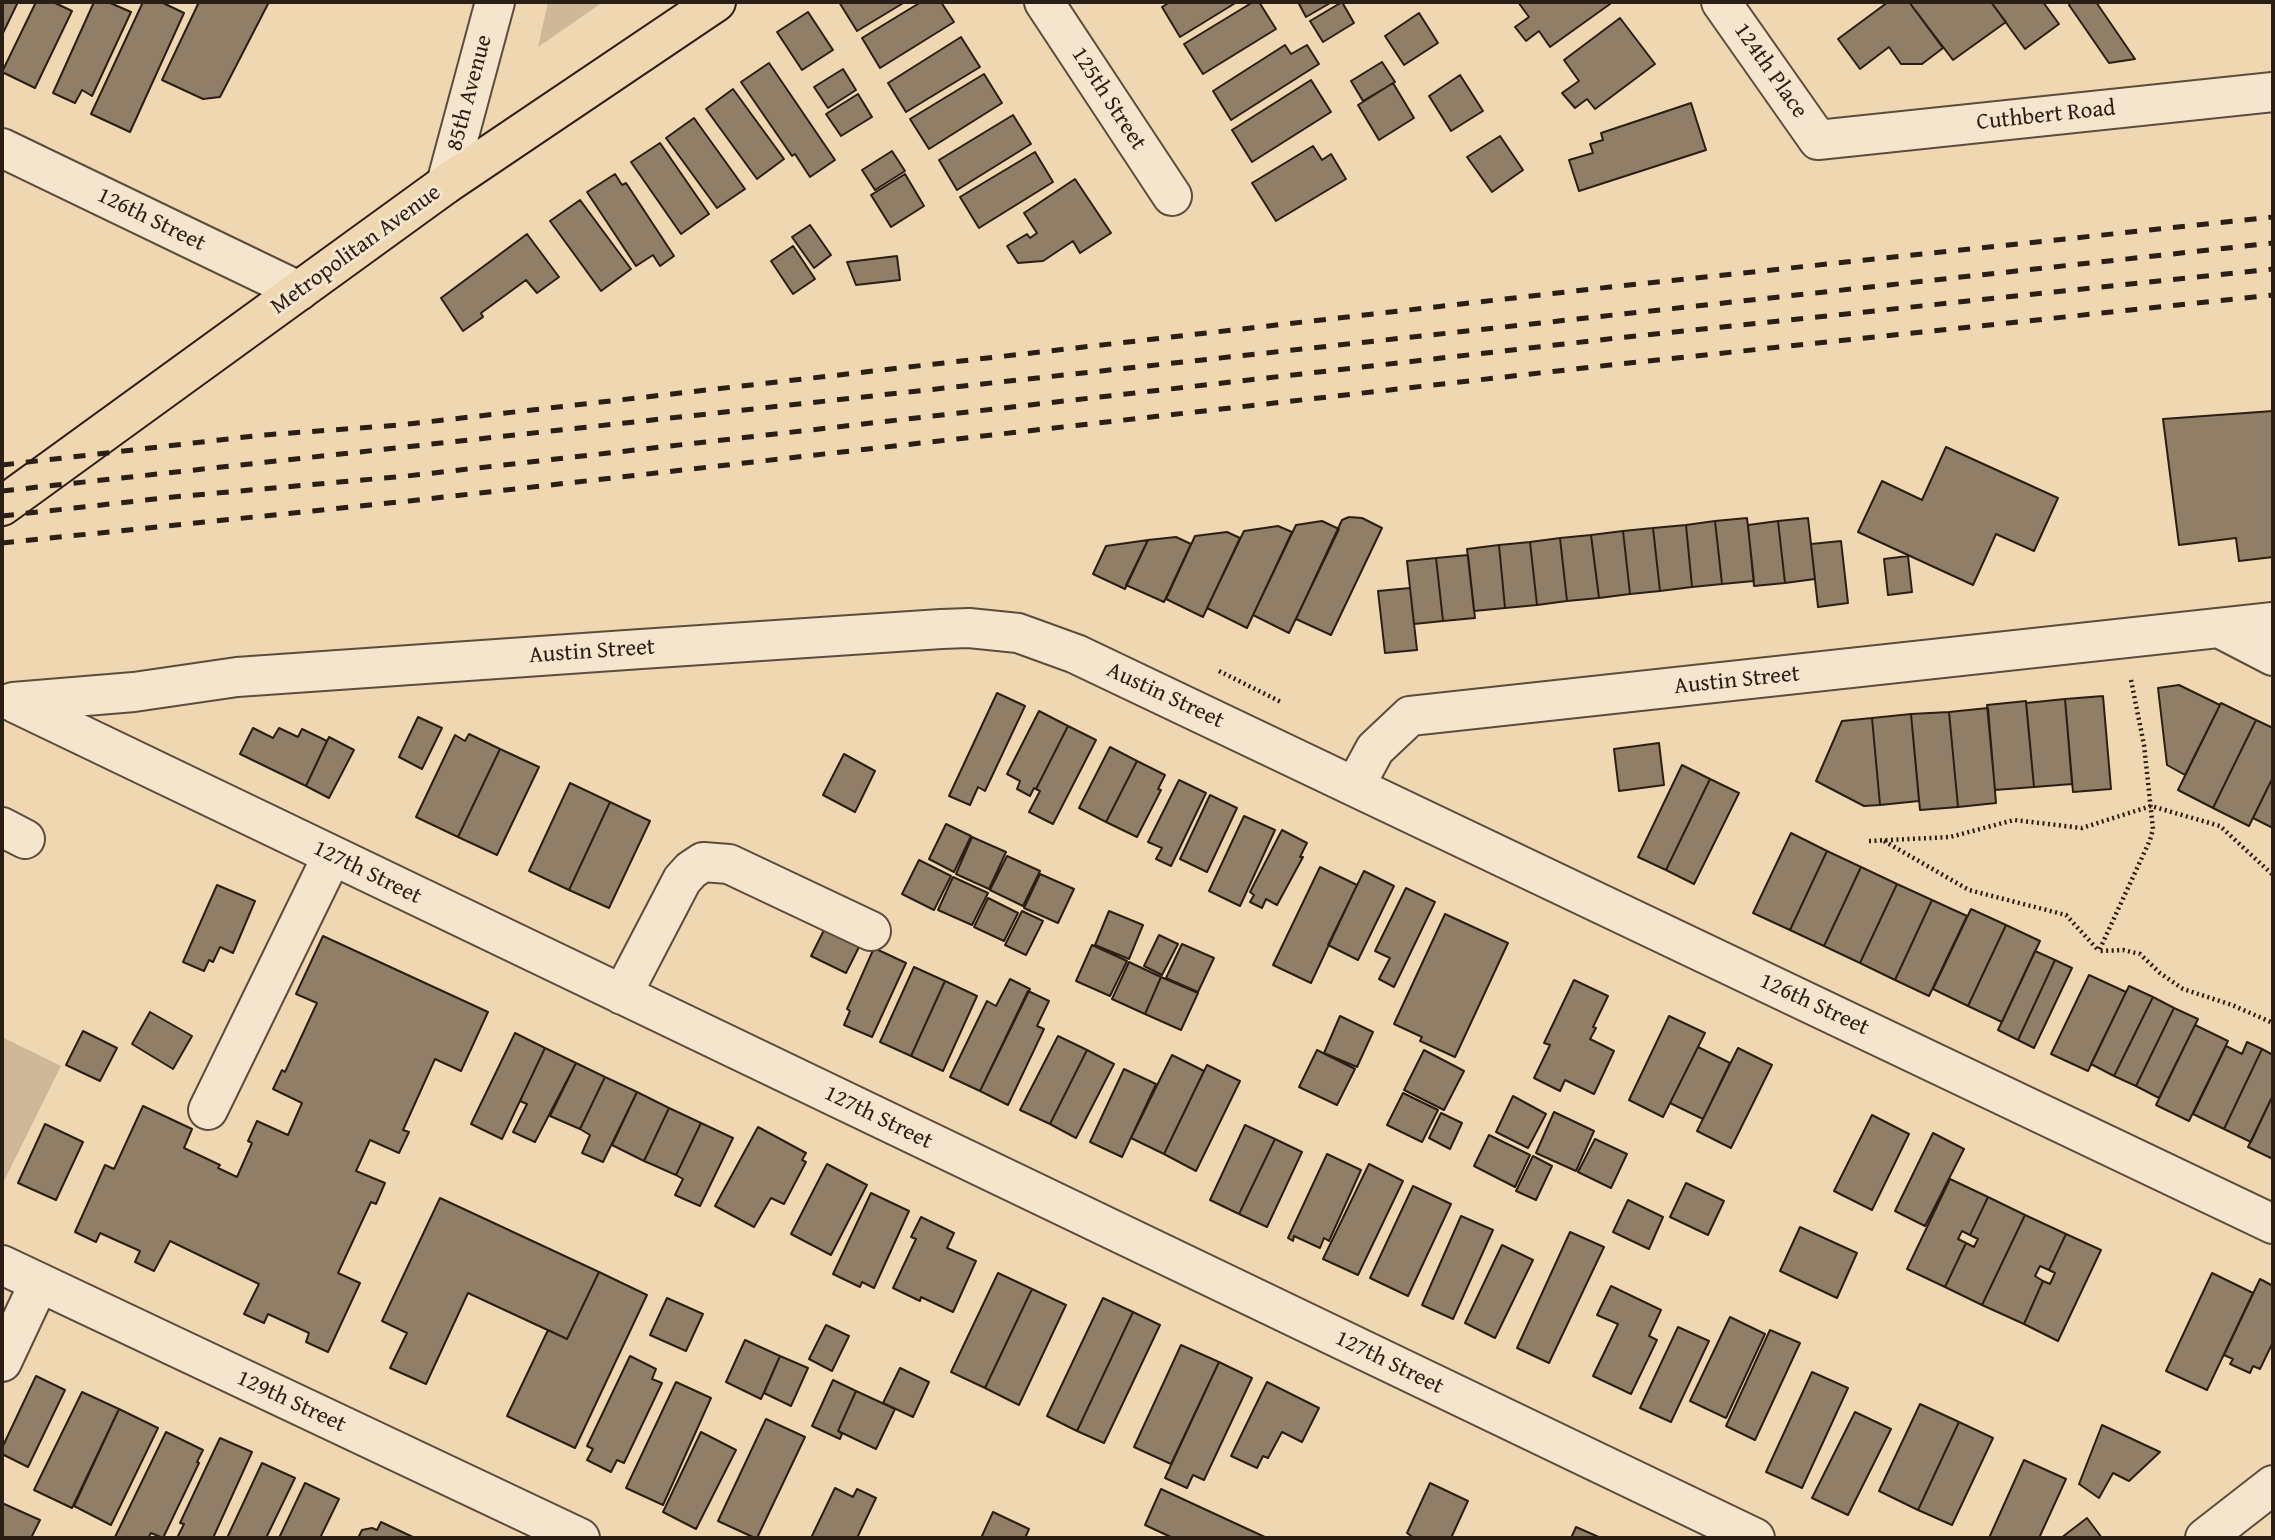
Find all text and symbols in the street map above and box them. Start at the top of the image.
street label: 124th Place [1727,18,1813,124]
street label: 85th Avenue [441,32,499,154]
street label: 125th Street [1064,42,1152,156]
street label: Cuthbert Road [1975,95,2117,137]
street label: Metropolitan Avenue [266,179,446,321]
street label: 126th Street [92,182,210,258]
street label: Austin Street [528,634,656,670]
street label: Austin Street [1102,657,1228,735]
street label: Austin Street [1673,661,1801,701]
street label: 127th Street [308,835,426,911]
street label: 126th Street [1755,968,1873,1042]
street label: 127th Street [819,1080,937,1156]
street label: 127th Street [1330,1325,1448,1401]
street label: 129th Street [232,1365,350,1439]

